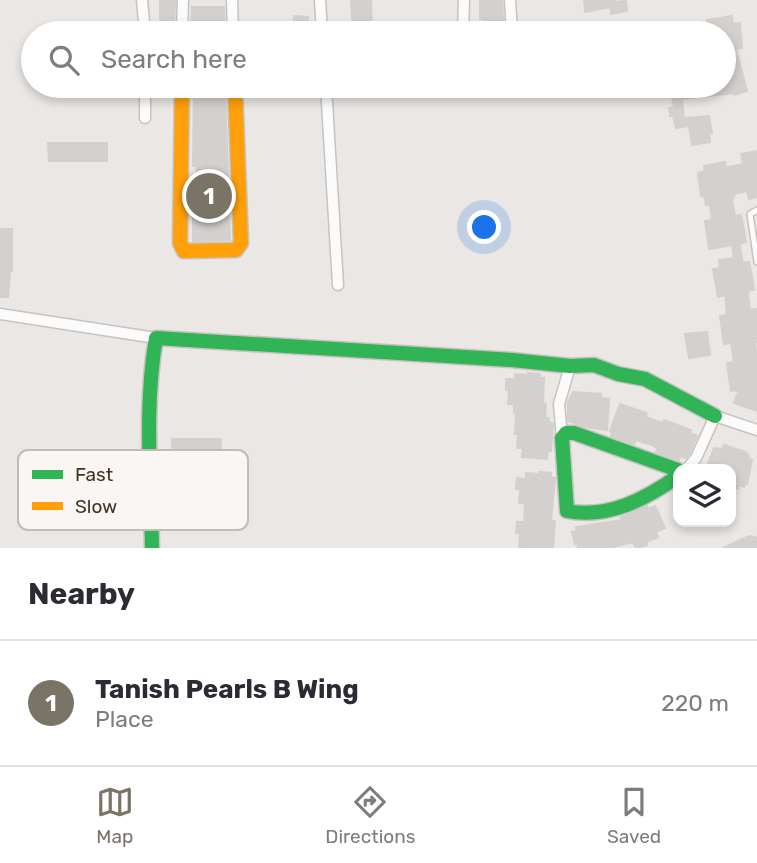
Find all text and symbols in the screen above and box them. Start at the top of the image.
search box [21,21,736,98]
icon: search [45,41,83,79]
text: Search here [101,44,247,75]
pin: 1 [186,170,232,222]
your location [467,210,501,244]
legend [18,450,248,530]
text: Fast [75,463,114,486]
map controls [673,464,736,527]
button: layers [673,464,736,527]
text: Slow [75,495,117,518]
text: Nearby [28,576,135,612]
text: Tanish Pearls B Wing [95,674,359,705]
text: 1 [45,689,57,717]
text: 220 m [661,689,729,717]
text: Place [95,705,154,733]
tab: Map [96,783,134,848]
tab: Directions [325,783,415,848]
tab: Saved [607,783,661,848]

